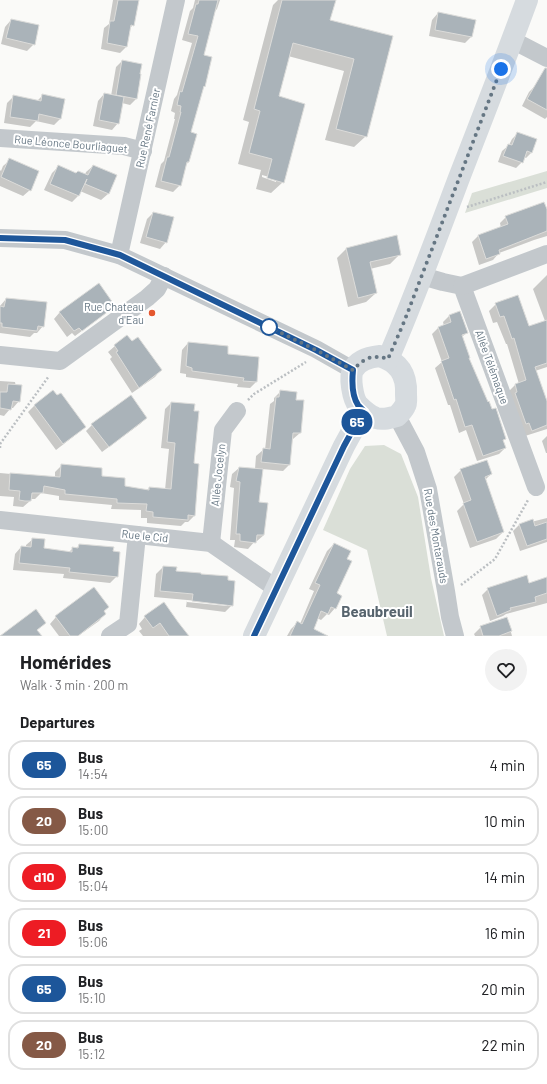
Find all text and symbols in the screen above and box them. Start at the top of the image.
your location [491,59,511,79]
street label: Rue René Farnier [133,87,162,169]
street label: Rue Léonce Bourliaguet [14,132,128,155]
place label: Rue Chateau d'Eau [84,300,144,326]
marker: Rue Chateau d'Eau [147,308,157,318]
unlabelled marker [260,318,278,336]
street label: Allée Télémaque [473,328,512,406]
line badge: 65 [339,409,375,435]
text: 65 [349,413,365,430]
street label: Allée Jocelyn [208,443,227,507]
street label: Rue des Montarauds [422,487,451,584]
street label: Rue le Cid [121,527,169,544]
district label: Beaubreuil [341,602,413,620]
button: heart [485,649,527,691]
text: Homérides [20,650,111,673]
text: Walk · 3 min · 200 m [20,677,128,693]
text: Departures [20,713,95,731]
text: Bus [78,748,103,766]
text: 65 [36,756,52,773]
text: 4 min [489,756,525,774]
text: 14:54 [78,766,108,782]
text: Bus [78,804,103,822]
text: 20 [36,812,52,829]
text: 10 min [484,812,525,830]
text: 15:00 [78,822,108,838]
text: Bus [78,860,103,878]
text: d10 [34,868,54,885]
text: 14 min [484,868,525,886]
text: 15:04 [78,878,108,894]
text: Bus [78,916,103,934]
text: 21 [38,924,50,941]
text: 16 min [485,924,525,942]
text: 15:06 [78,934,108,950]
text: Bus [78,972,103,990]
text: 65 [36,980,52,997]
text: 20 min [481,980,525,998]
text: 15:10 [78,990,106,1006]
text: Bus [78,1028,103,1046]
text: 20 [36,1036,52,1053]
text: 22 min [482,1036,525,1054]
text: 15:12 [78,1046,105,1062]

